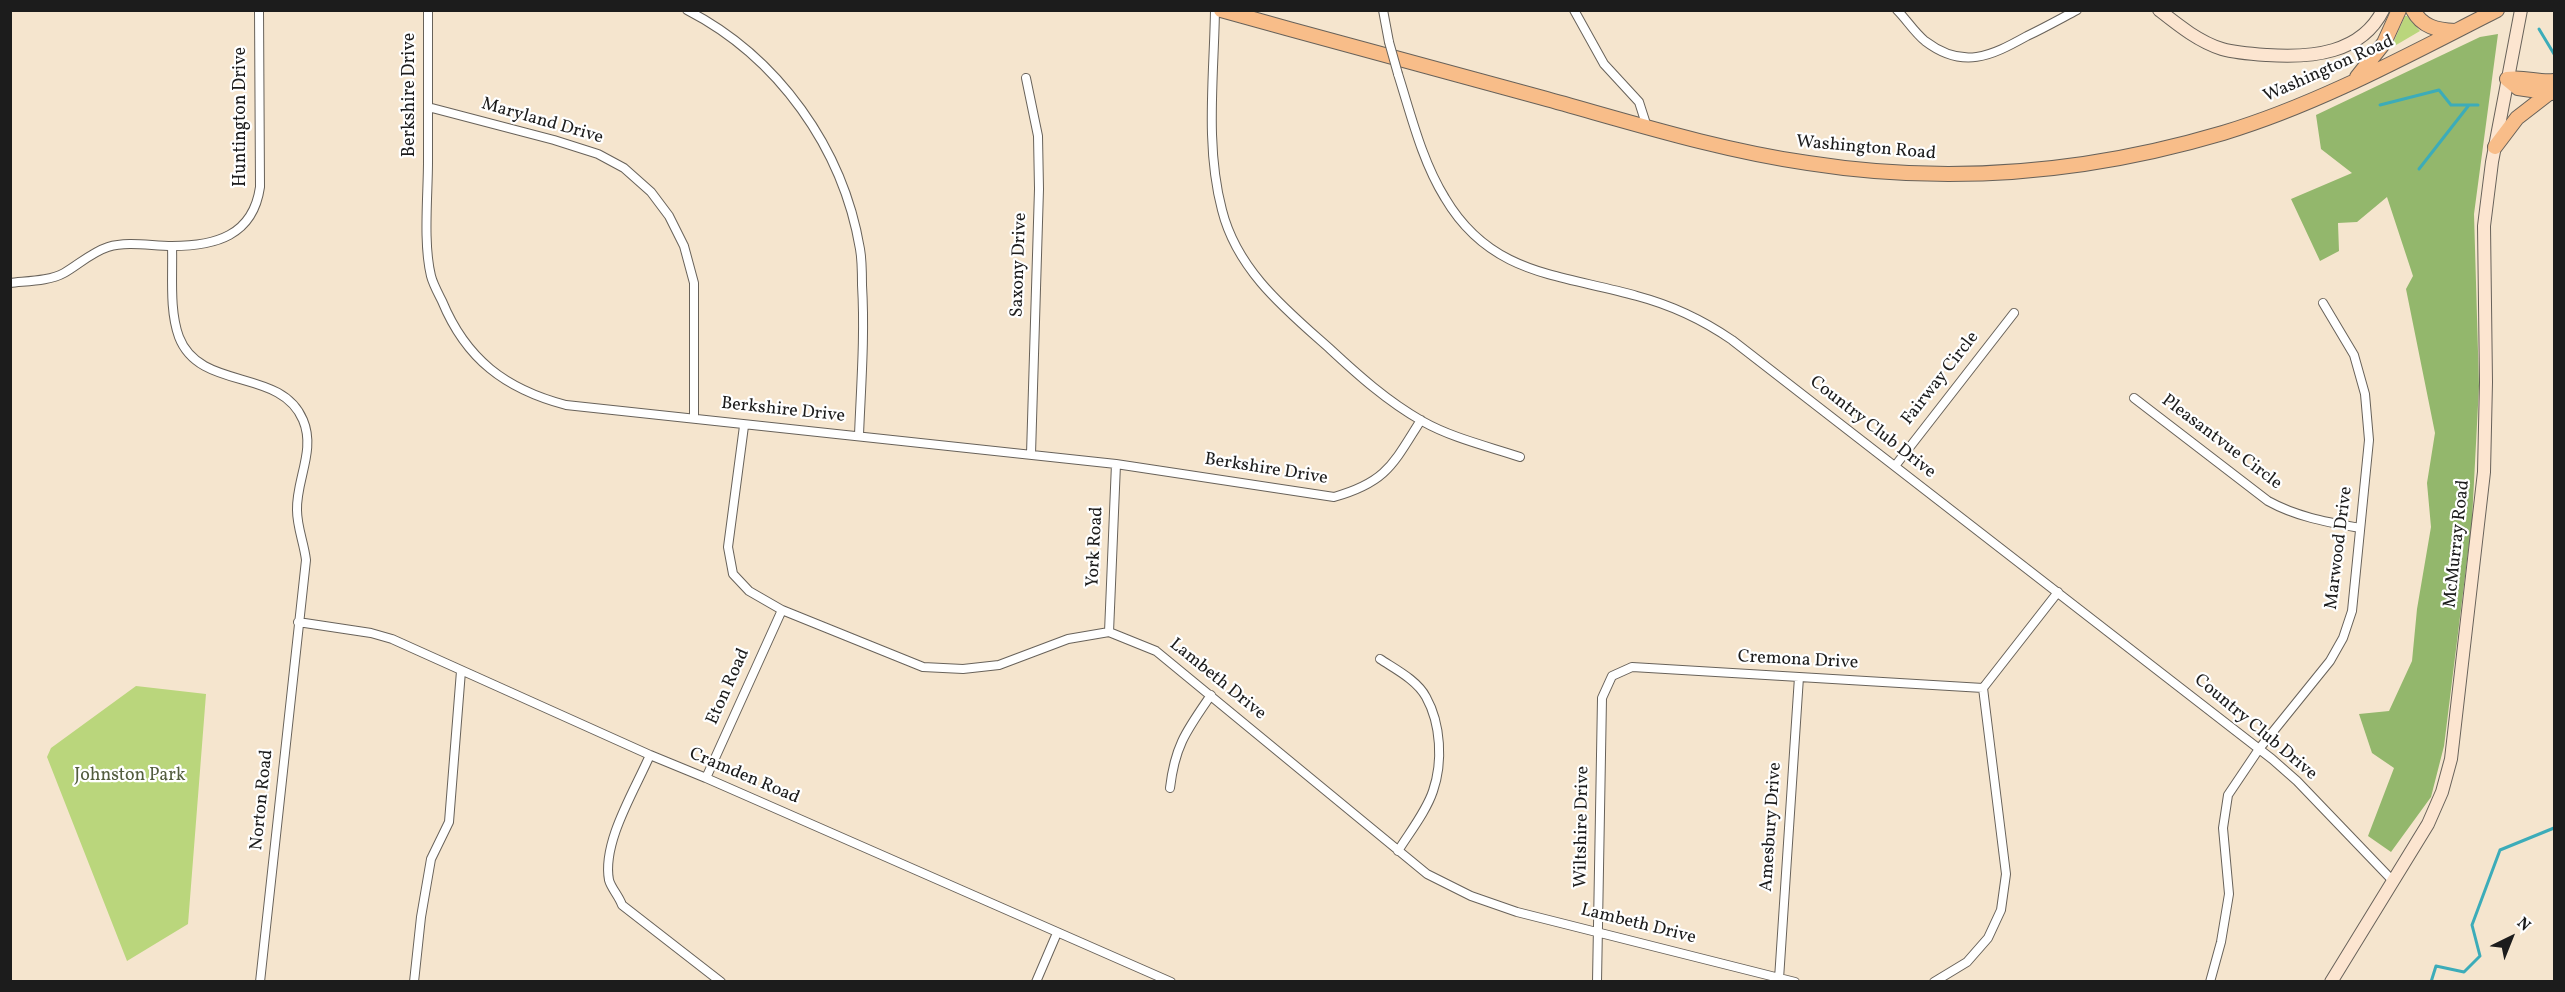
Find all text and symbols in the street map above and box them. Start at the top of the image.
street label: Washington Road [2261,32,2397,108]
street label: Berkshire Drive [400,33,422,157]
street label: Huntington Drive [231,47,253,187]
street label: Maryland Drive [479,94,605,150]
street label: Washington Road [1795,132,1937,166]
street label: Saxony Drive [1007,212,1033,318]
street label: Fairway Circle [1898,328,1984,430]
street label: Country Club Drive [1805,372,1939,484]
street label: Pleasantvue Circle [2157,391,2285,495]
street label: Berkshire Drive [720,394,846,428]
street label: Berkshire Drive [1203,450,1329,490]
street label: McMurray Road [2441,479,2475,609]
street label: Marwood Drive [2322,485,2358,611]
street label: York Road [1083,506,1109,588]
street label: Lambeth Drive [1164,634,1270,726]
street label: Eton Road [703,645,755,729]
street label: Cremona Drive [1737,647,1859,675]
street label: Country Club Drive [2189,670,2321,786]
street label: Cramden Road [686,744,802,810]
street label: Norton Road [247,749,279,851]
street label: Amesbury Drive [1757,762,1787,892]
park label: Johnston Park [74,766,186,788]
street label: Wiltshire Drive [1571,766,1595,888]
street label: Lambeth Drive [1578,900,1698,950]
north arrow [2481,908,2541,968]
text: N [2512,913,2535,937]

